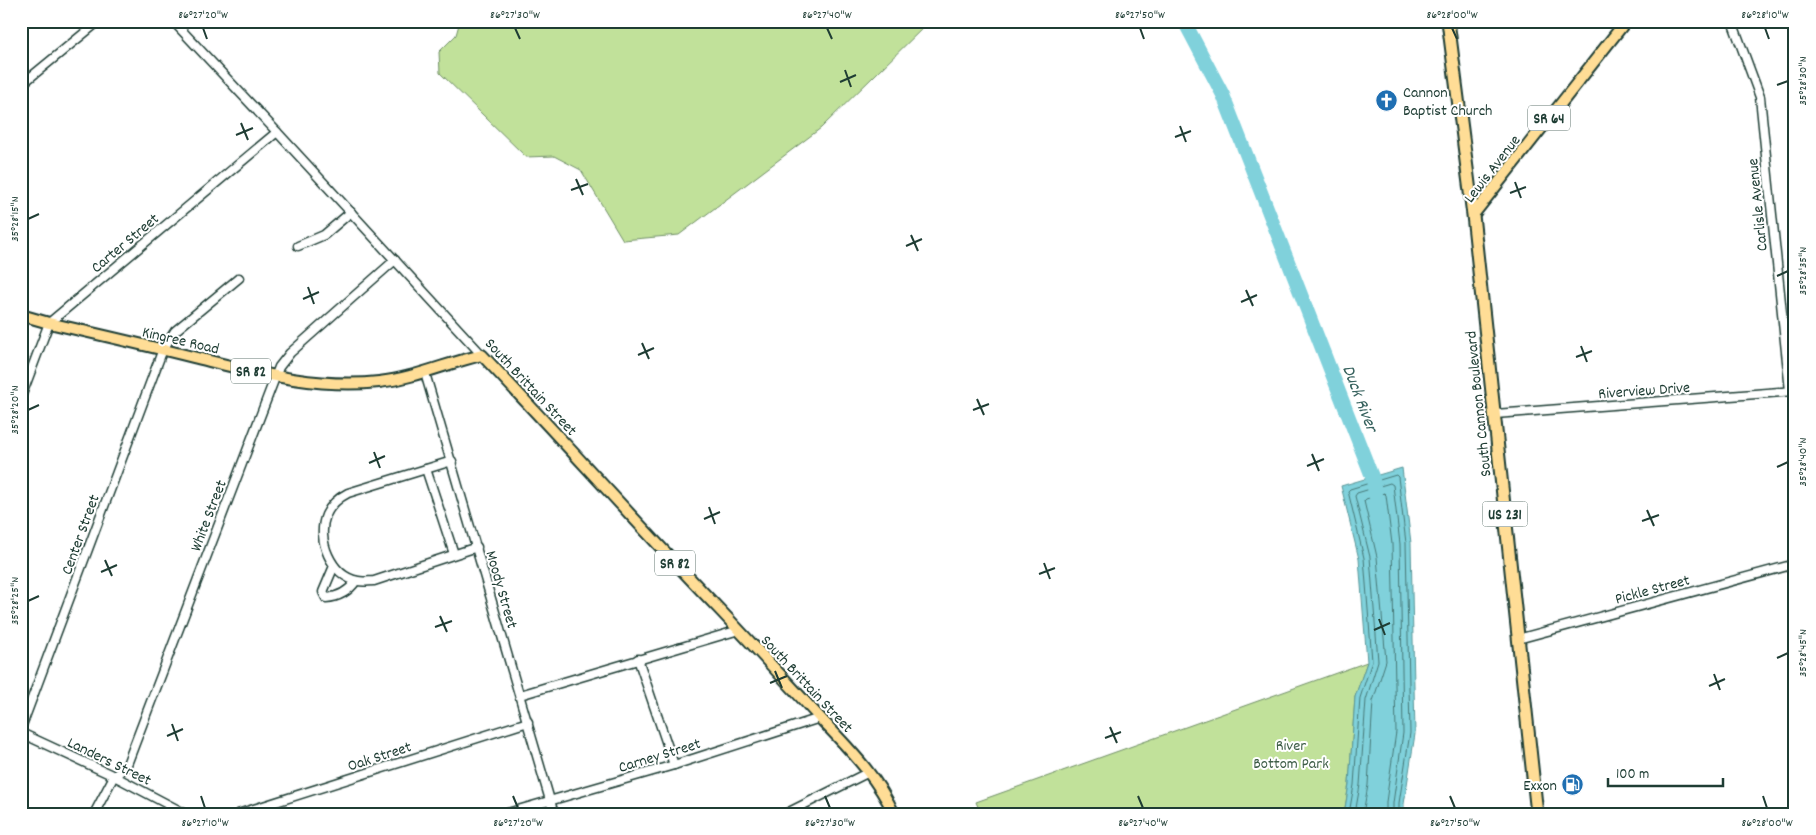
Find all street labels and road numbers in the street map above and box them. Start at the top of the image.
road number: SR 64 [1528,106,1570,130]
street label: Lewis Avenue [1459,131,1527,209]
street label: Carlisle Avenue [1742,157,1775,252]
street label: Carter Street [87,208,165,279]
street label: Kingree Road [140,321,221,361]
street label: South Cannon Boulevard [1460,330,1499,478]
street label: South Brittain Street [479,334,582,442]
road number: SR 82 [231,358,271,384]
street label: Riverview Drive [1598,377,1691,406]
street label: White Street [185,477,234,555]
street label: Center Street [56,491,107,578]
road number: US 231 [1482,502,1528,526]
street label: Moody Street [478,548,523,631]
road number: SR 82 [655,550,695,576]
street label: Pickle Street [1613,569,1693,611]
street label: South Brittain Street [755,631,858,739]
street label: Landers Street [63,732,155,793]
street label: Carney Street [616,733,704,780]
street label: Oak Street [345,736,415,778]

